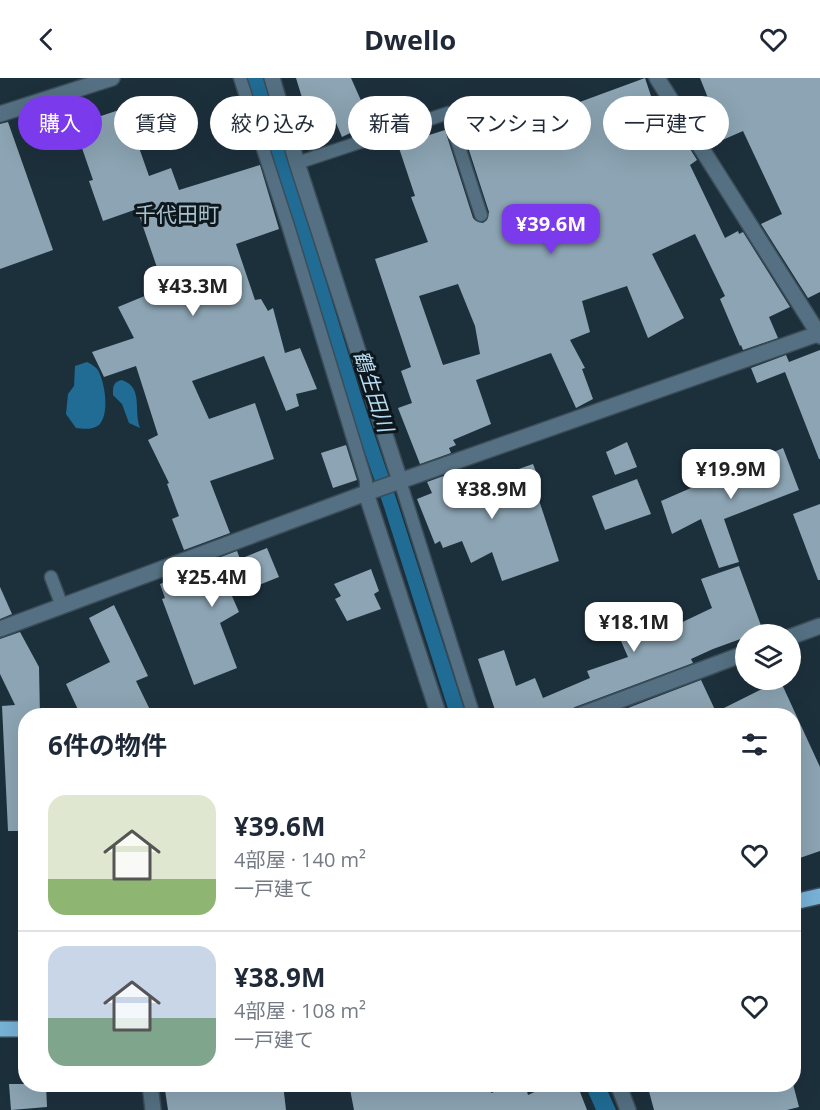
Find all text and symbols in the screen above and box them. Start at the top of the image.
text: Dwello [364,21,456,58]
icon: back [30,23,63,56]
icon: heart [757,23,790,56]
chip: 購入 [18,96,102,150]
chip: 賃貸 [114,96,198,150]
chip: 絞り込み [210,96,336,150]
chip: 新着 [348,96,432,150]
chip: マンション [444,96,591,150]
chip: 一戸建て [603,96,729,150]
district label: 千代田町 [135,200,219,228]
pin: ¥39.6M [502,204,600,255]
text: ¥39.6M [516,210,586,237]
pin: ¥43.3M [144,266,242,317]
text: ¥43.3M [158,272,228,299]
water label: 鶴生田川 [348,347,401,437]
pin: ¥19.9M [682,449,780,500]
text: ¥19.9M [696,455,766,482]
pin: ¥38.9M [443,469,541,520]
text: ¥38.9M [457,475,527,502]
pin: ¥25.4M [163,557,261,608]
text: ¥25.4M [177,563,247,590]
pin: ¥18.1M [585,602,683,653]
text: ¥18.1M [599,608,669,635]
map controls [735,624,801,690]
button: layers [735,624,801,690]
text: 6件の物件 [48,727,167,763]
icon: filters [738,728,771,761]
text: ¥39.6M [234,808,325,844]
icon: home [96,819,168,891]
icon: heart [738,839,771,872]
text: 4部屋 · 140 m² [234,846,366,873]
text: 一戸建て [234,875,314,902]
text: ¥38.9M [234,959,325,995]
icon: home [96,970,168,1042]
icon: heart [738,990,771,1023]
text: 4部屋 · 108 m² [234,997,366,1024]
text: 一戸建て [234,1026,314,1053]

